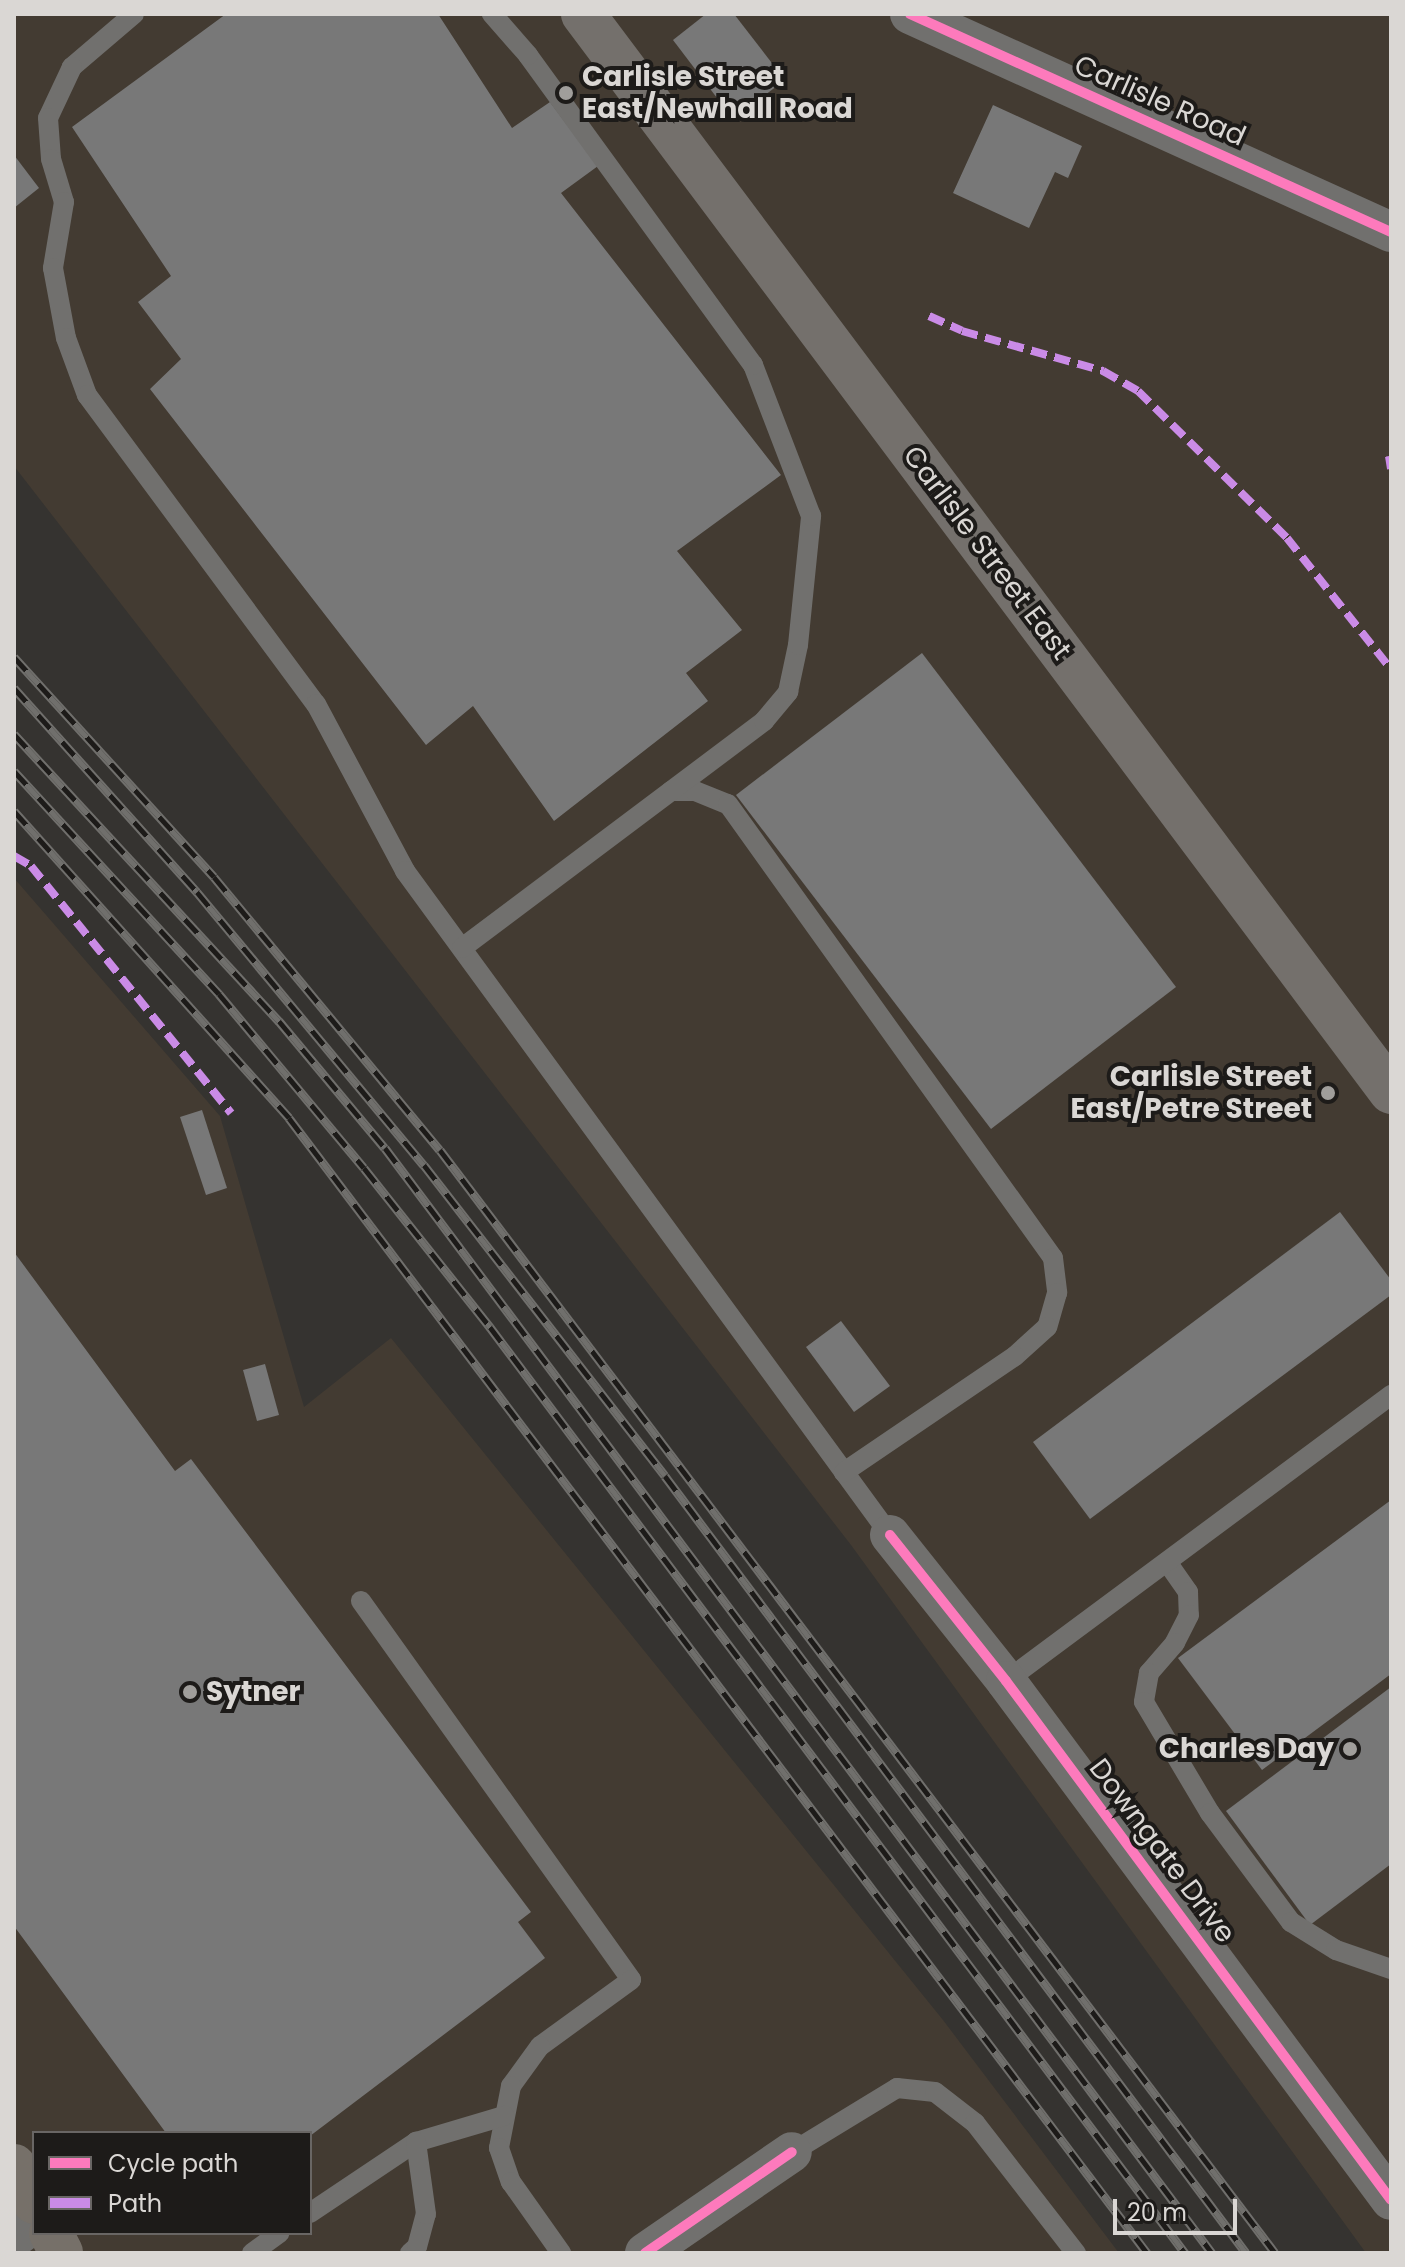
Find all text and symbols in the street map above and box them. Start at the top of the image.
street label: Carlisle Road [1069,48,1251,154]
place label: Carlisle Street East/Newhall Road [582,60,853,126]
marker: Carlisle Street East/Newhall Road [557,84,575,102]
street label: Carlisle Street East [896,440,1078,666]
place label: Carlisle Street East/Petre Street [1070,1060,1312,1126]
marker: Carlisle Street East/Petre Street [1319,1084,1337,1102]
place label: Sytner [206,1675,300,1709]
marker: Sytner [181,1683,199,1701]
place label: Charles Day [1159,1732,1334,1766]
marker: Charles Day [1341,1740,1359,1758]
street label: Downgate Drive [1082,1752,1242,1950]
legend [32,2131,312,2235]
text: Cycle path [108,2147,238,2180]
scale bar [1117,2183,1241,2233]
text: Path [108,2187,162,2220]
text: 20 m [1127,2196,1187,2229]

